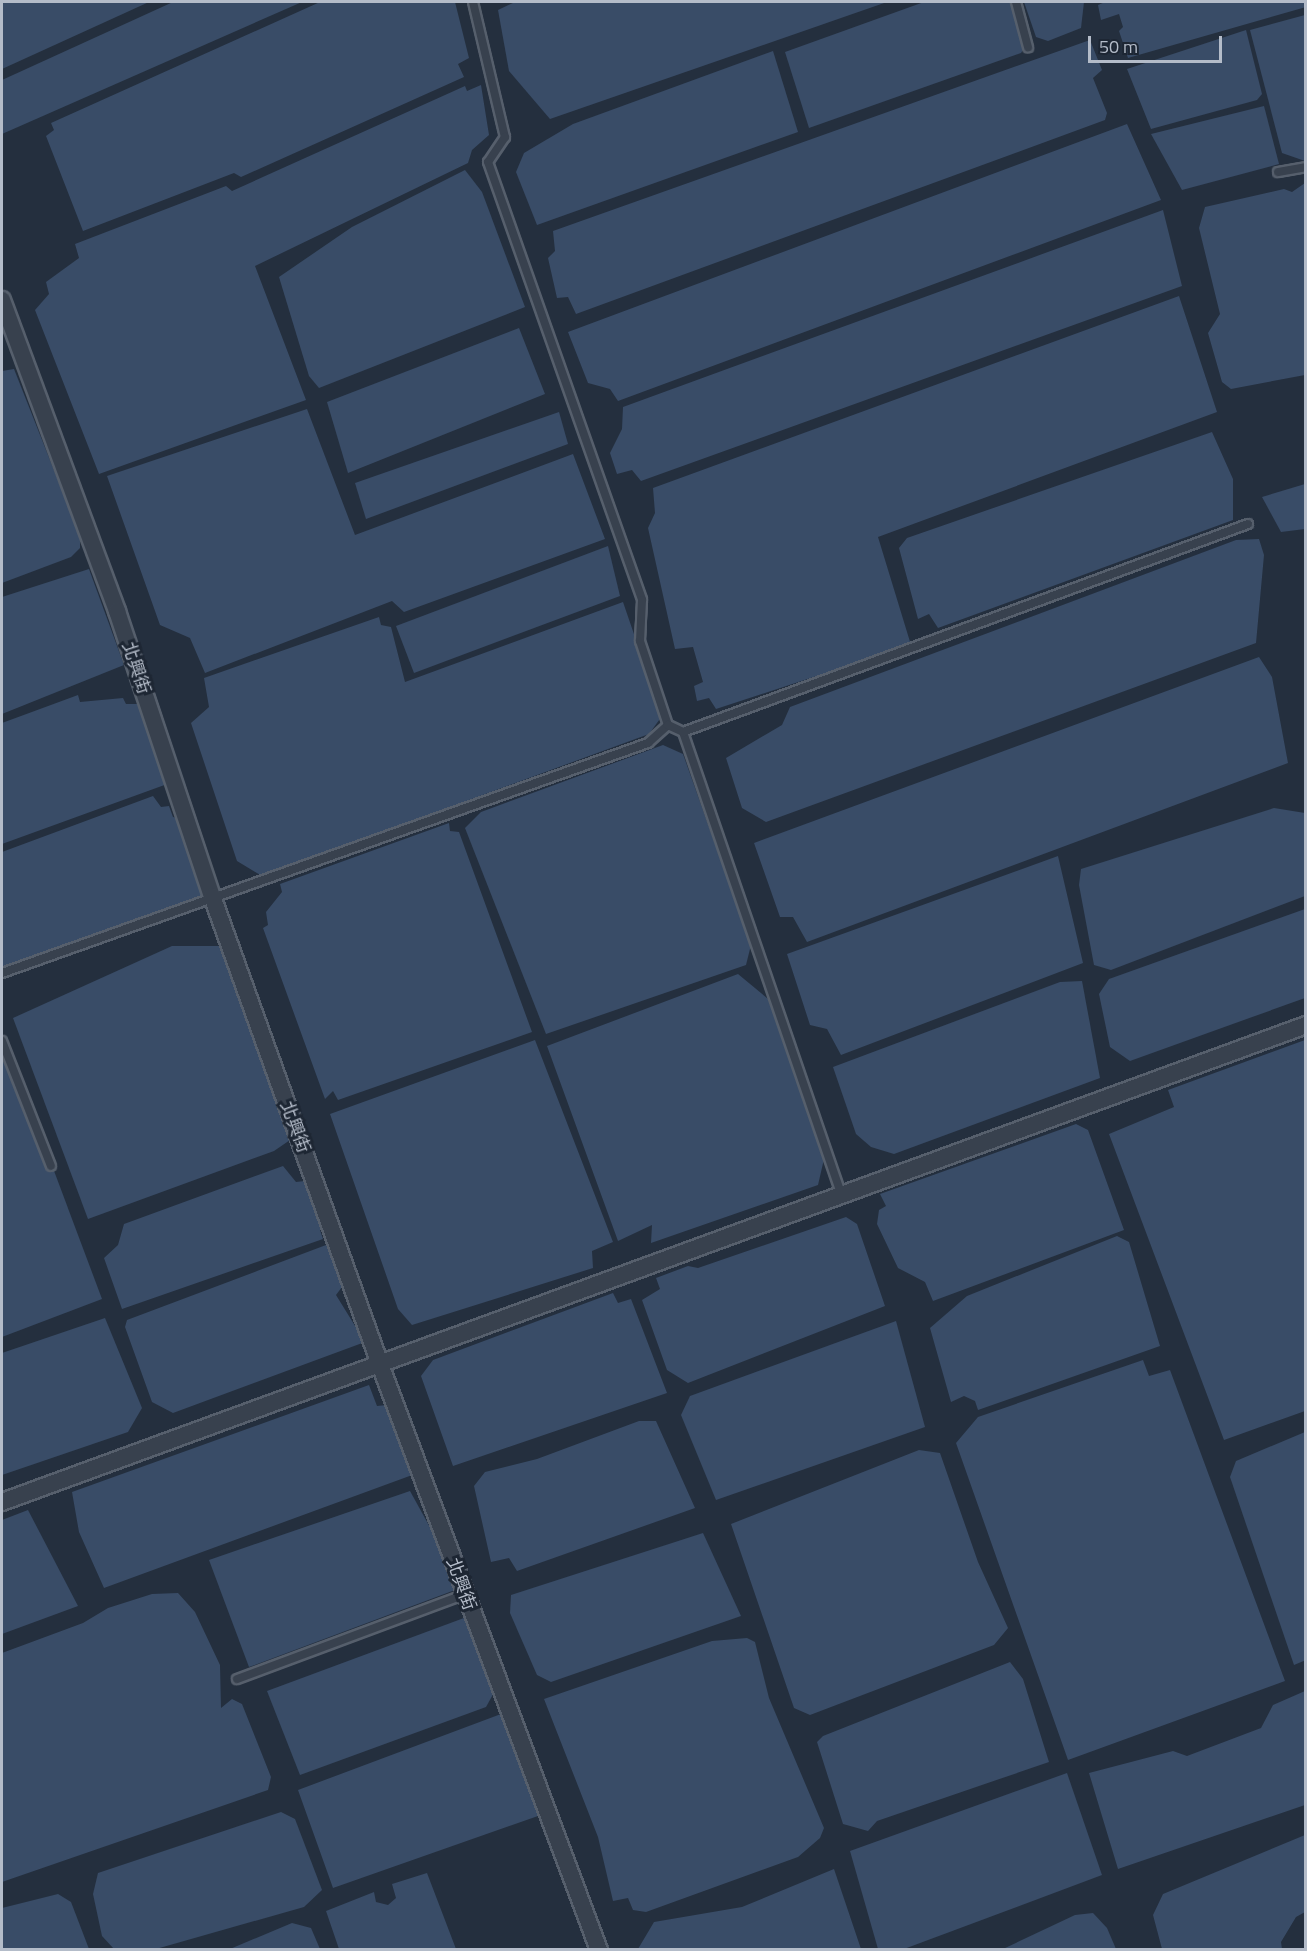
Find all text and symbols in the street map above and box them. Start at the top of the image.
scale bar [1091,24,1224,62]
text: 50 m [1099,33,1138,60]
street label: 北興街 [117,639,155,697]
street label: 北興街 [276,1098,314,1156]
street label: 北興街 [442,1555,480,1613]

